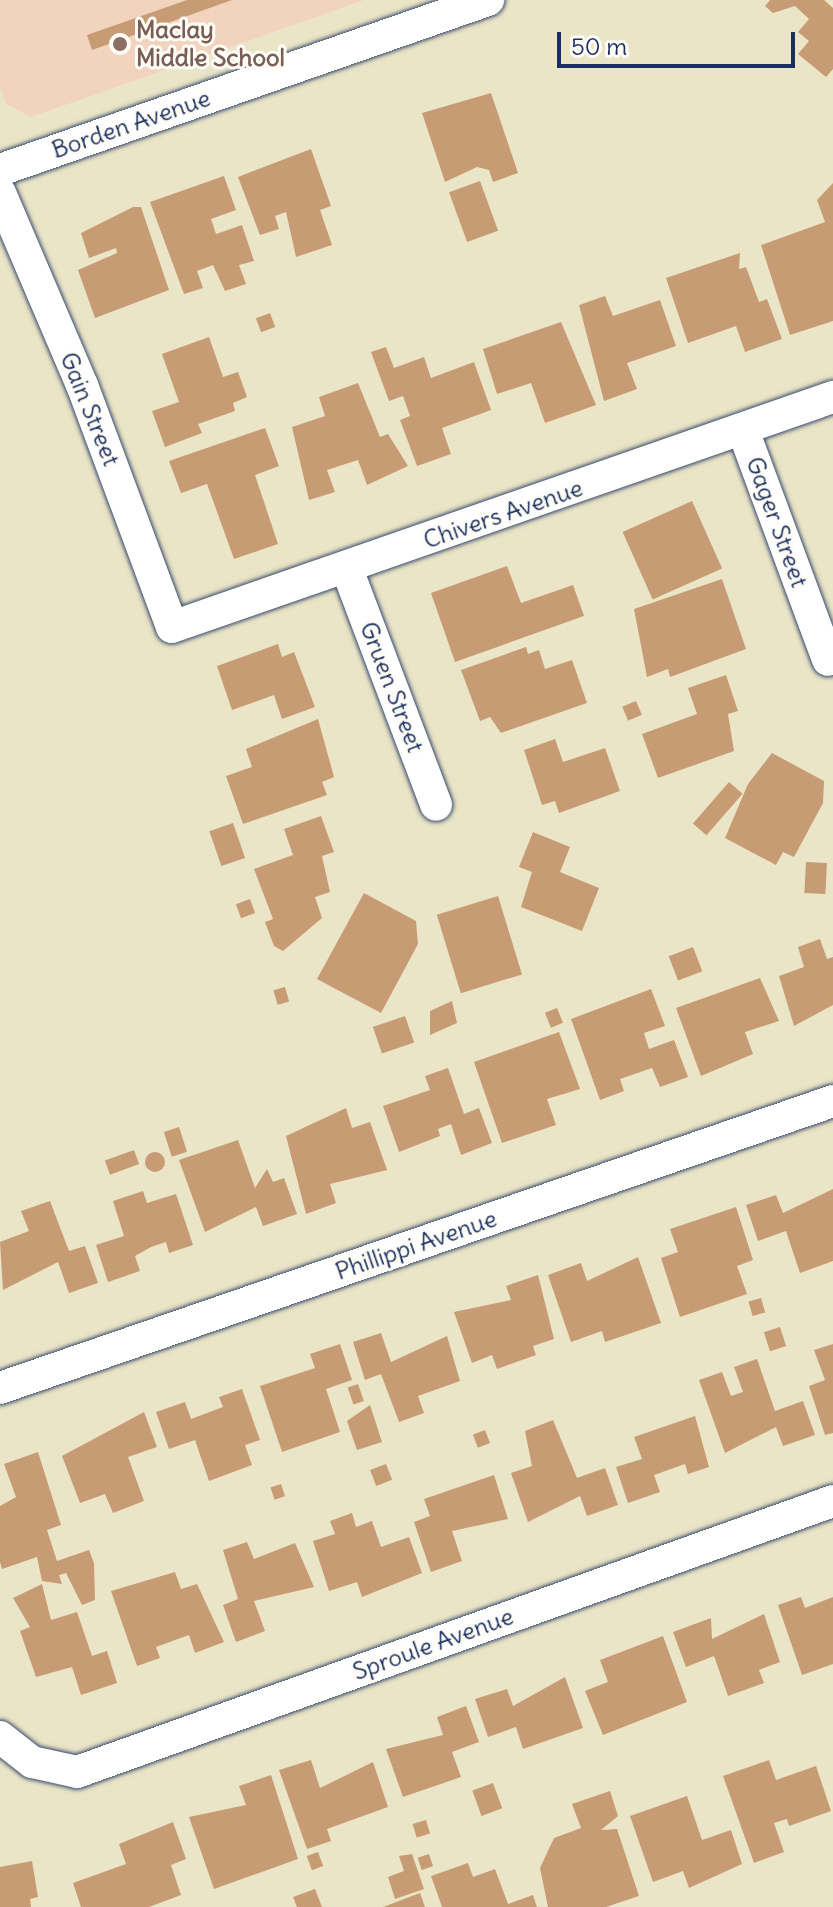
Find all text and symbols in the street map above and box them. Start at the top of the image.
place label: Maclay Middle School [136,16,285,72]
scale bar [561,16,799,66]
text: 50 m [571,31,627,61]
marker: Maclay Middle School [111,35,129,53]
street label: Borden Avenue [48,83,214,165]
street label: Gain Street [54,348,126,470]
street label: Gager Street [740,453,814,591]
street label: Chivers Avenue [420,473,586,555]
street label: Gruen Street [354,618,430,756]
street label: Phillippi Avenue [332,1204,500,1286]
street label: Sproule Avenue [349,1602,517,1686]

